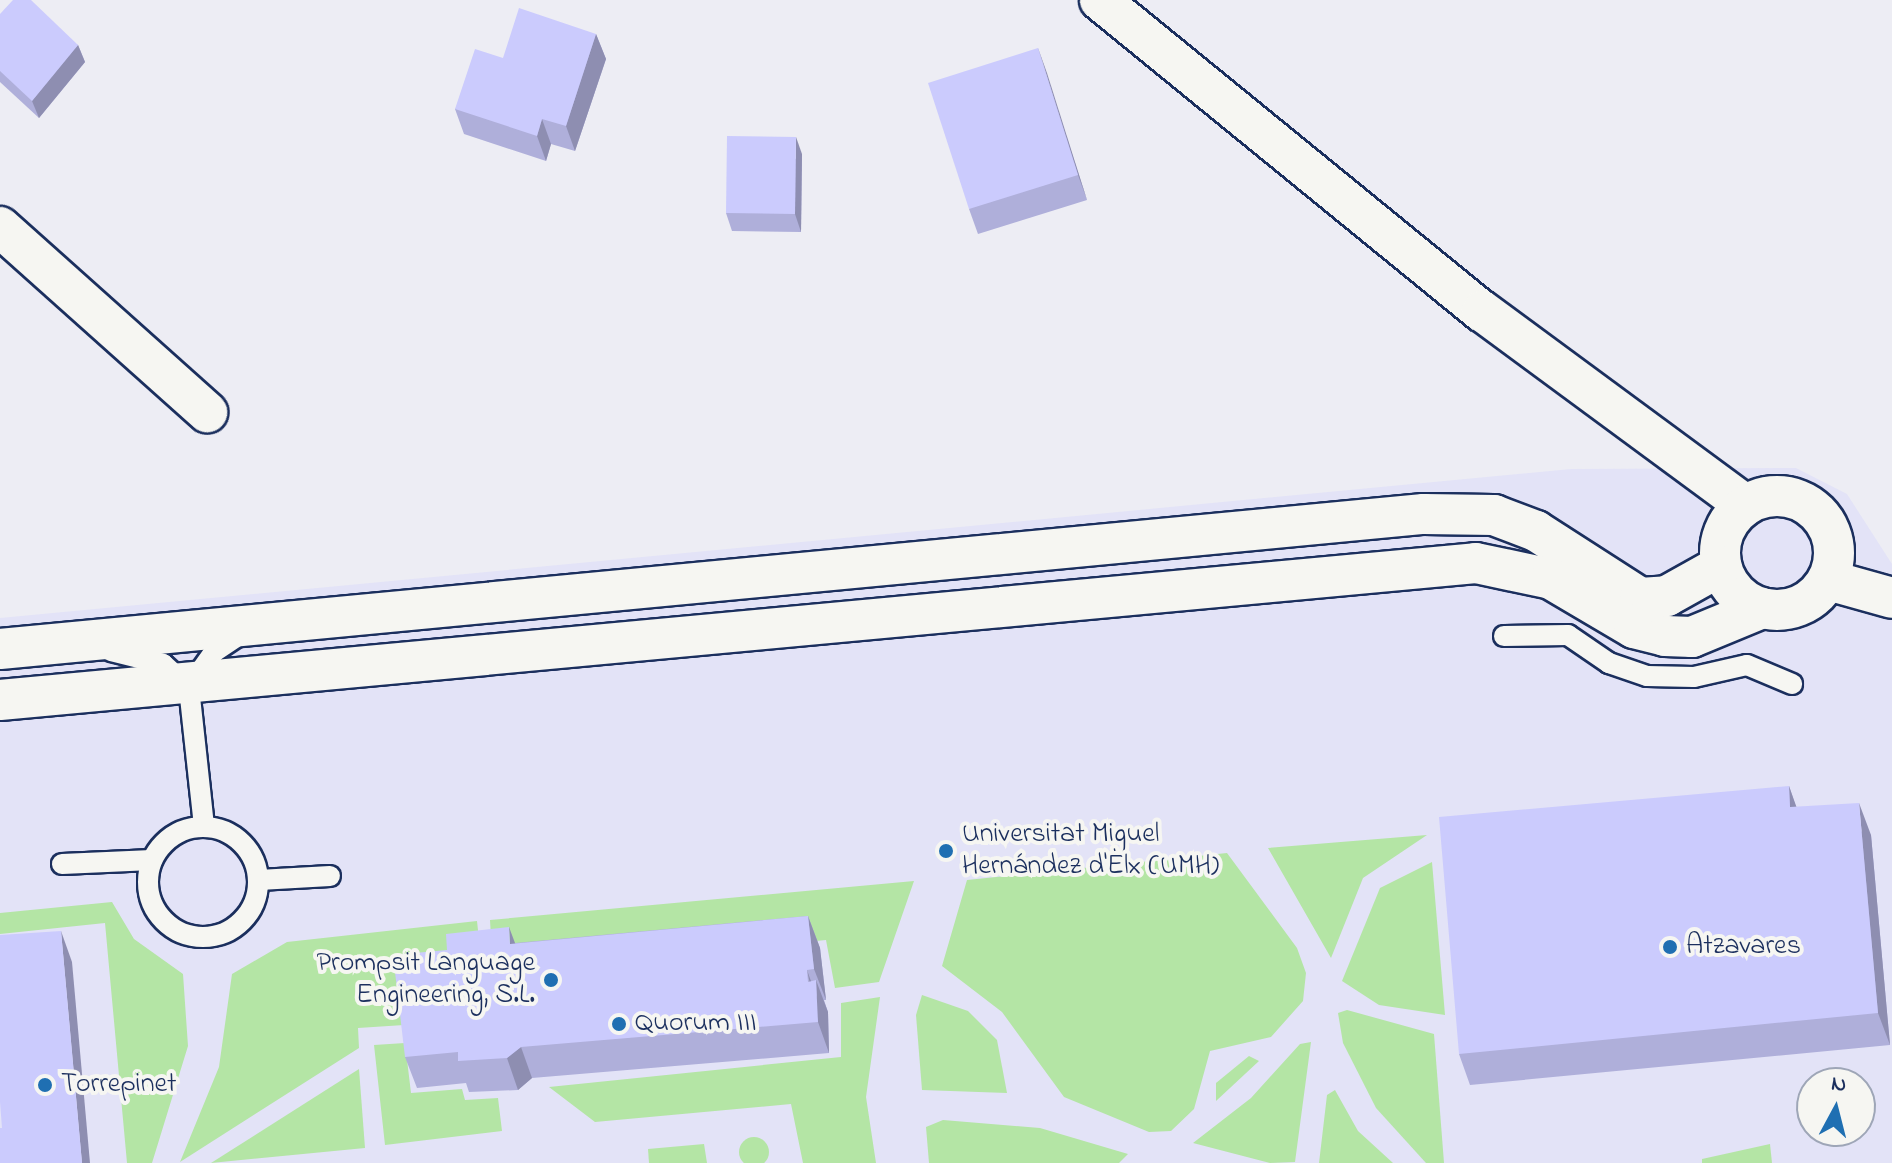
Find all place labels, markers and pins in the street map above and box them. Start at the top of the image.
place label: Universitat Miguel Hernández d'Elx (UMH) [962,818,1219,884]
marker: Universitat Miguel Hernández d'Elx (UMH) [937,842,955,860]
place label: Atzavares [1686,930,1801,964]
marker: Atzavares [1661,938,1679,956]
place label: Prompsit Language Engineering, S.L. [316,947,535,1013]
marker: Prompsit Language Engineering, S.L. [542,971,560,989]
place label: Quorum III [635,1007,757,1041]
marker: Quorum III [610,1015,628,1033]
place label: Torrepinet [61,1068,176,1102]
marker: Torrepinet [36,1076,54,1094]

